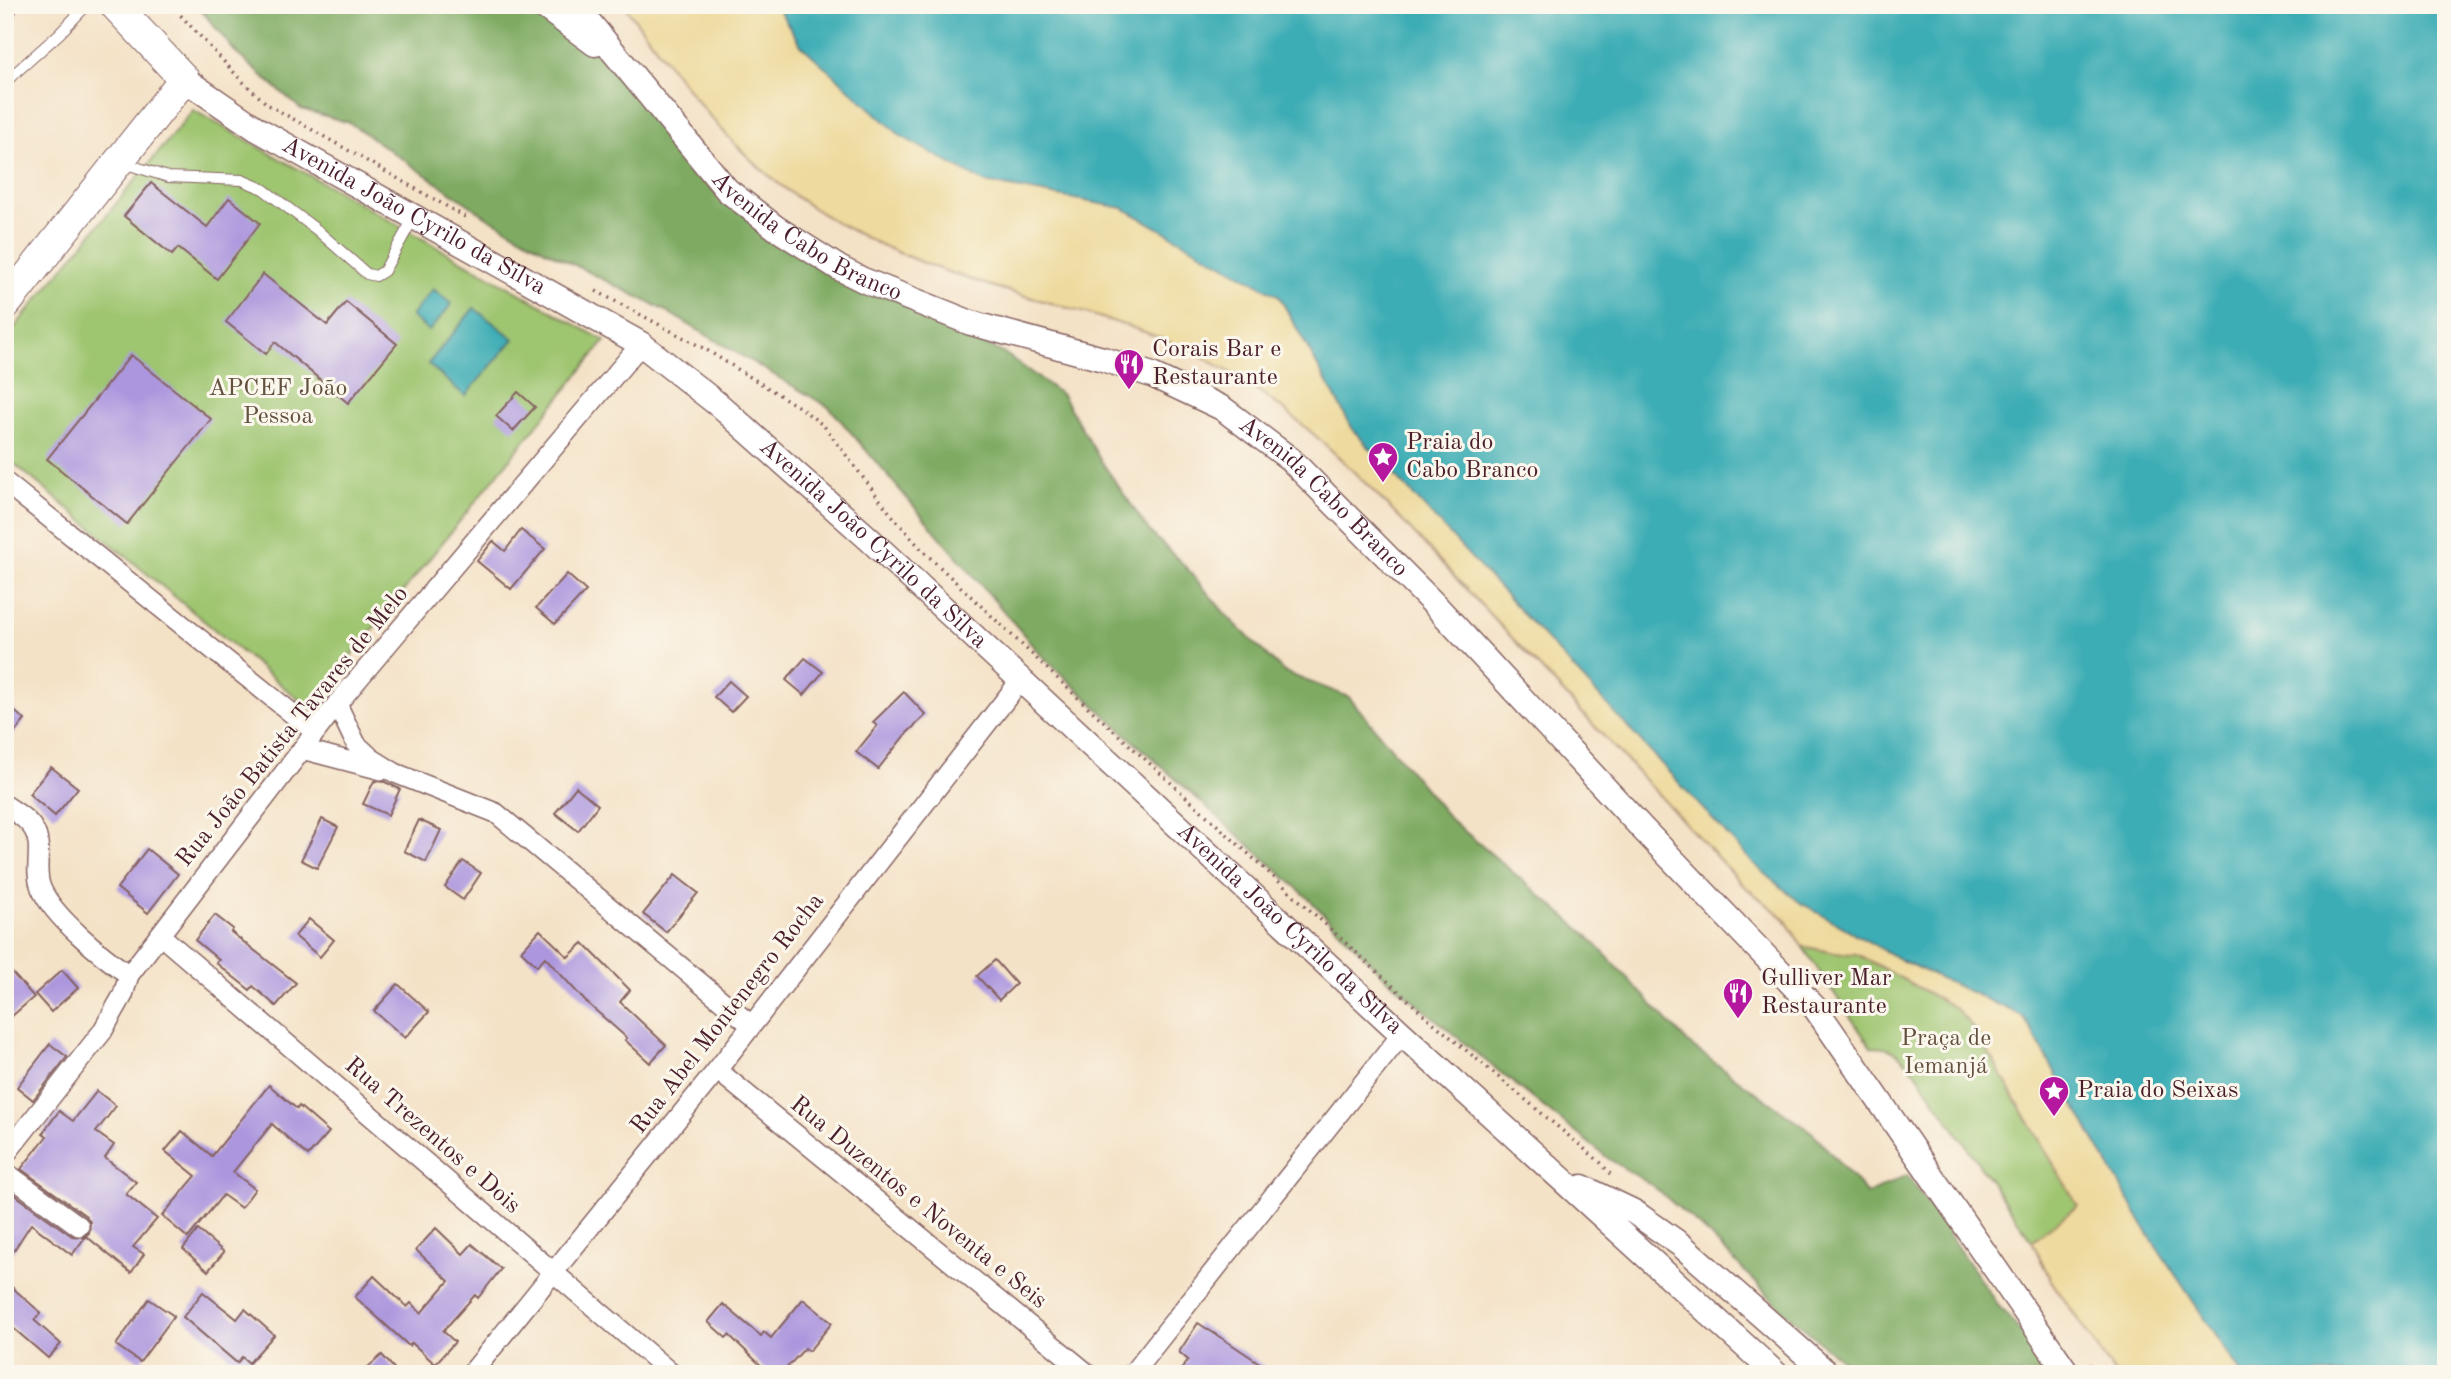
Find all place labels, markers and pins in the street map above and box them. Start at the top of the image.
place label: Corais Bar e Restaurante [1152,338,1281,390]
restaurant icon: Corais Bar e Restaurante [1112,347,1146,391]
place label: Praia do Cabo Branco [1406,431,1538,483]
place icon: Praia do Cabo Branco [1366,440,1400,484]
place label: Gulliver Mar Restaurante [1761,967,1892,1019]
restaurant icon: Gulliver Mar Restaurante [1721,976,1755,1020]
place icon: Praia do Seixas [2037,1074,2071,1118]
place label: Praia do Seixas [2077,1079,2238,1103]

